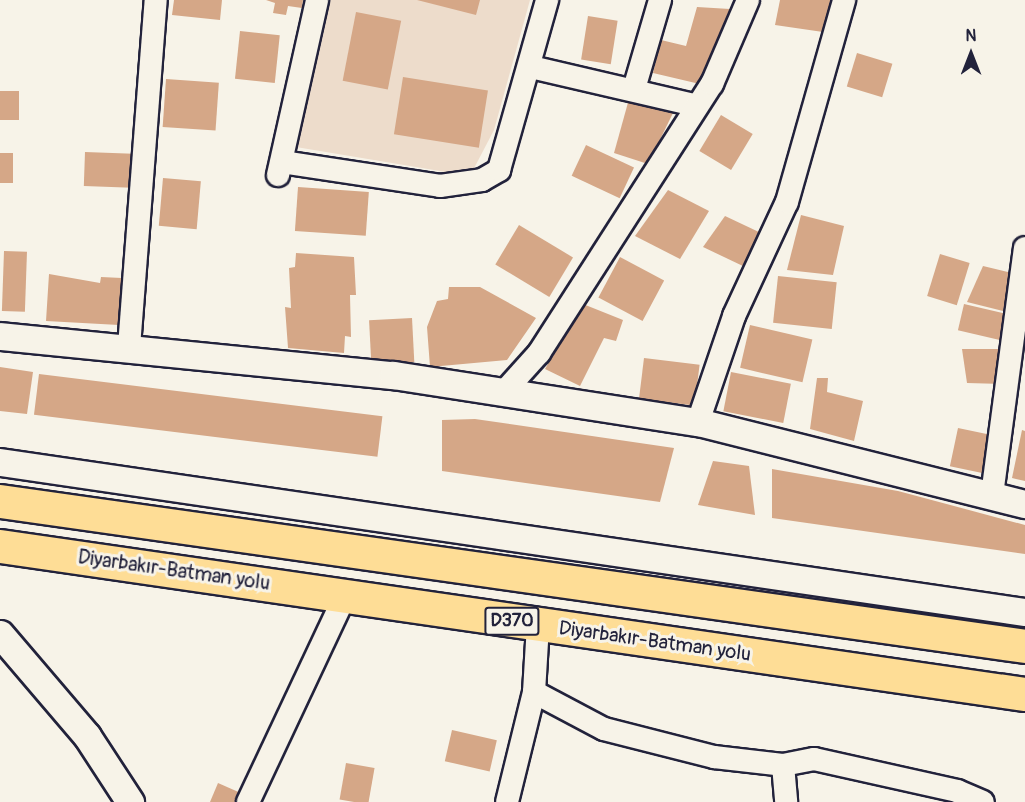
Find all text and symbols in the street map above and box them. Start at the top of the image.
north arrow [941,24,1001,84]
text: N [966,26,976,46]
street label: Diyarbakır-Batman yolu [76,545,272,595]
road number: D370 [484,606,540,636]
street label: Diyarbakır-Batman yolu [557,616,753,666]

